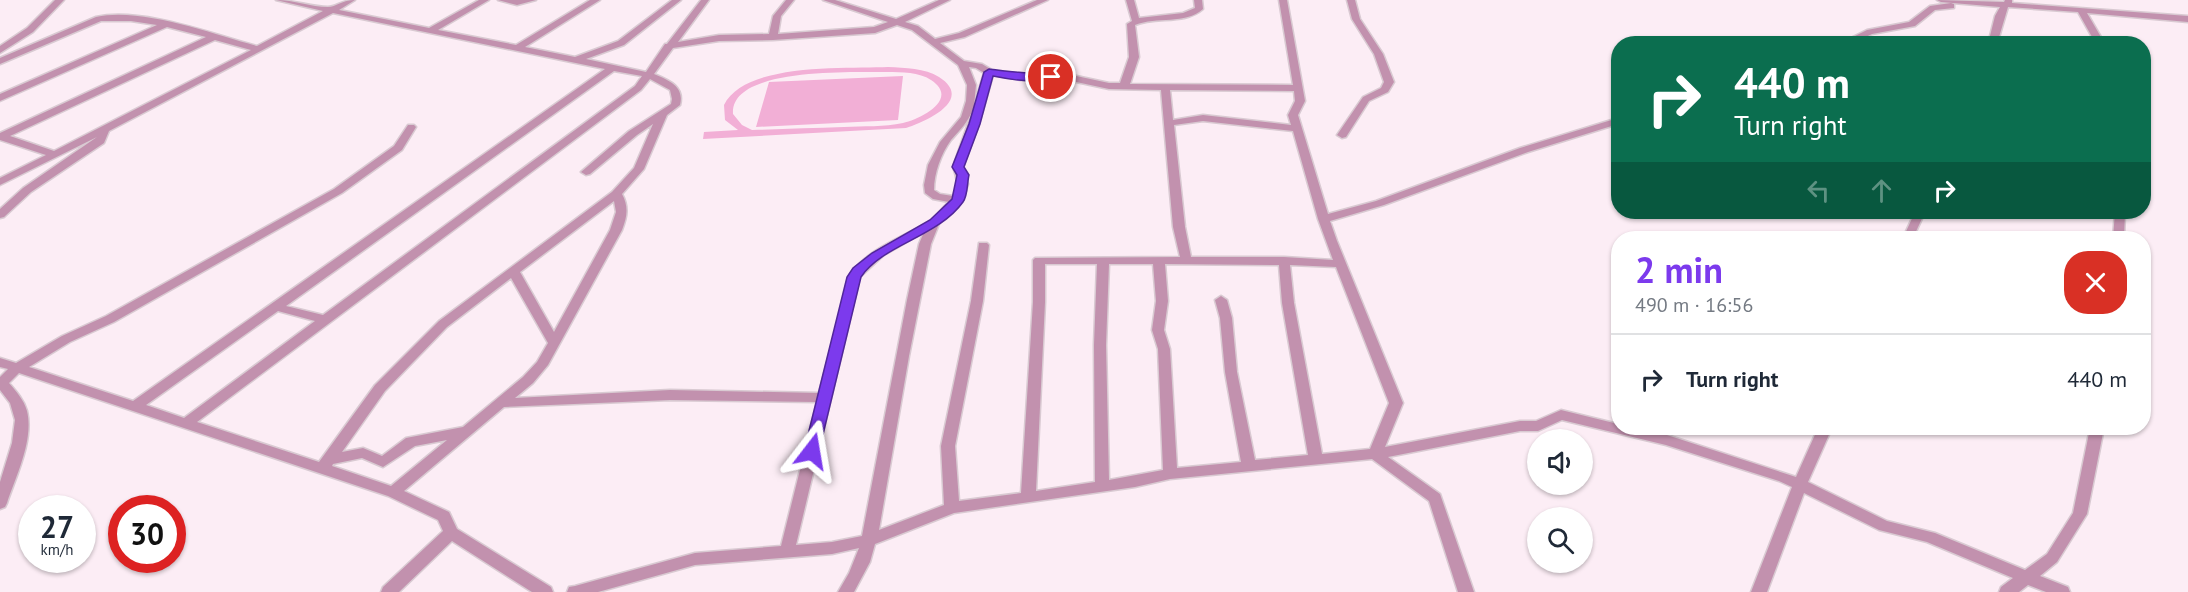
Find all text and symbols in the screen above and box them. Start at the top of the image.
pin [1025,51,1076,102]
text: 440 m [1734,55,1850,110]
icon: arrive [1034,60,1067,93]
icon: right [1635,60,1713,138]
text: Turn right [1734,108,1847,142]
icon: left [1802,174,1835,207]
icon: ahead [1865,174,1898,207]
icon: right [1928,174,1961,207]
text: 2 min [1635,246,1723,293]
button: close [2064,251,2127,314]
text: 490 m · 16:56 [1635,292,1753,318]
icon: right [1635,363,1668,396]
text: Turn right [1686,365,1778,393]
text: 440 m [2067,365,2127,393]
position arrow [780,419,844,483]
map controls [1527,429,1593,573]
button: sound [1527,429,1593,495]
speed limit sign: 30 [108,495,186,573]
text: 27 [40,507,74,546]
button: search [1527,507,1593,573]
text: km/h [41,540,73,559]

